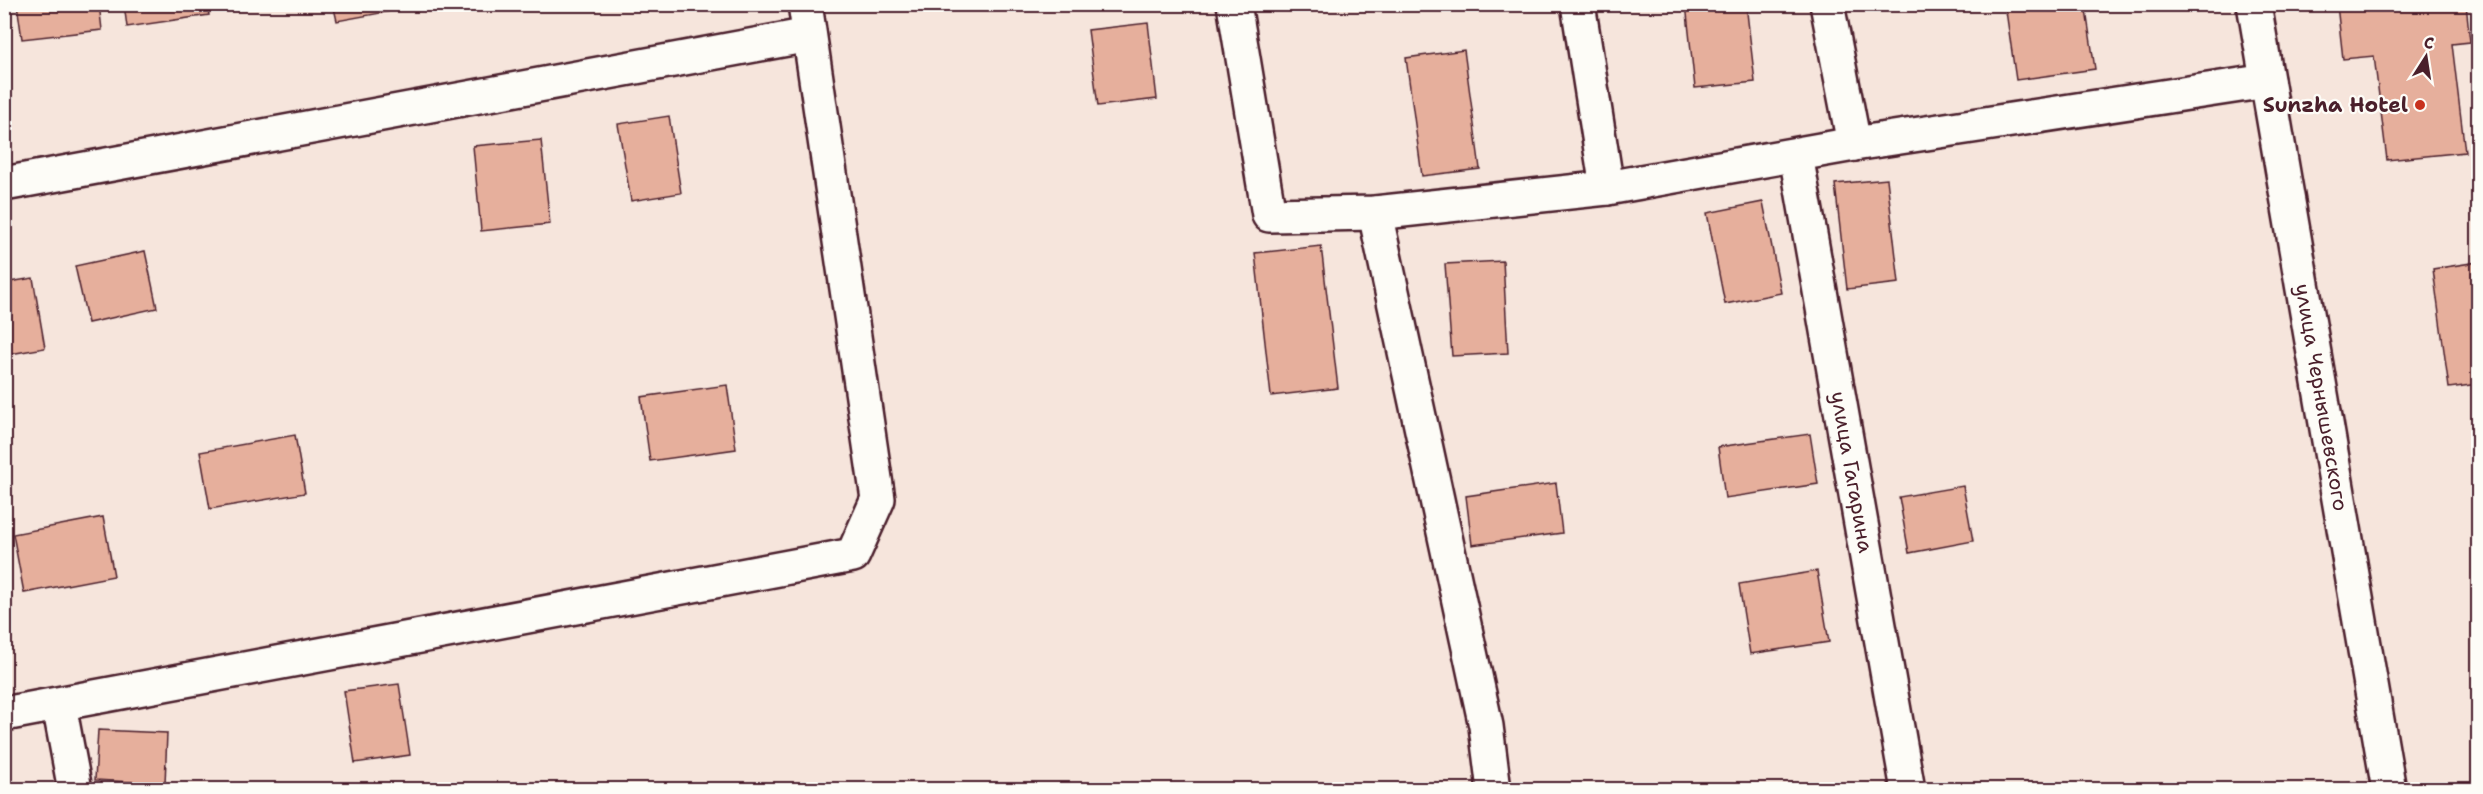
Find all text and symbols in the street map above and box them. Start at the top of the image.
north arrow [2396,27,2456,87]
text: С [2422,32,2436,54]
place label: Sunzha Hotel [2263,91,2408,119]
marker: Sunzha Hotel [2413,98,2427,112]
street label: улица Чернышевского [2288,281,2355,513]
street label: улица Гагарина [1824,389,1880,555]

